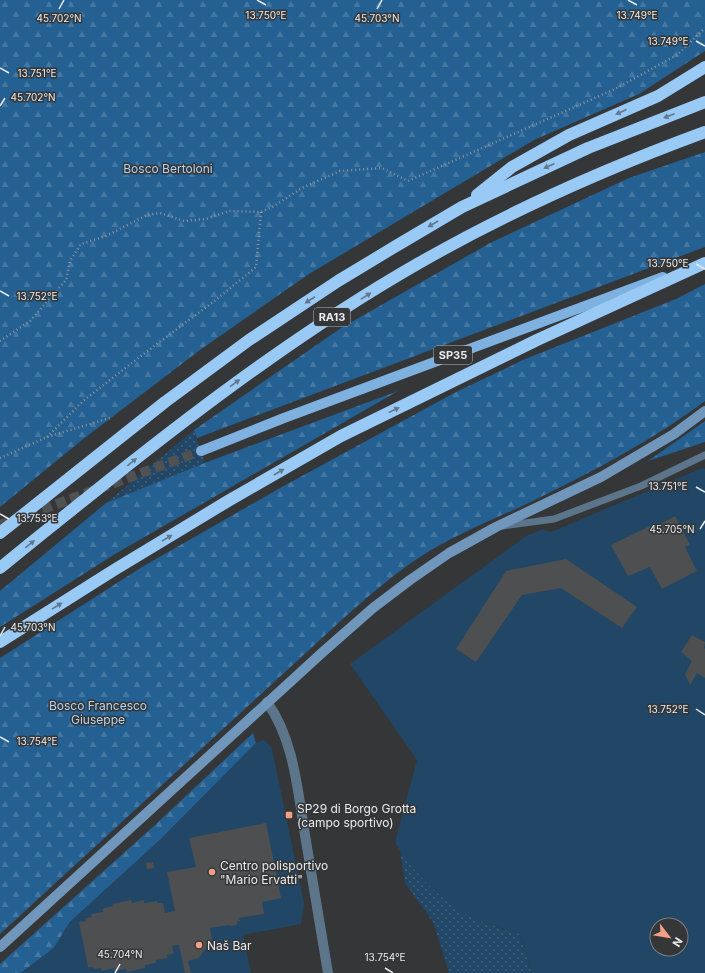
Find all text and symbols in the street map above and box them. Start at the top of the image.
text: 13.750°E [245,9,287,21]
text: 13.749°E [616,9,658,21]
text: 45.702°N [36,12,82,24]
text: 45.703°N [355,12,399,24]
text: 13.749°E [647,35,689,47]
text: 13.751°E [17,67,57,79]
text: 45.702°N [10,91,56,103]
one-way arrow [616,109,627,115]
one-way arrow [662,114,674,120]
park label: Bosco Bertoloni [123,161,213,176]
one-way arrow [543,163,554,169]
one-way arrow [427,221,438,228]
text: 13.750°E [647,257,689,269]
text: 13.752°E [16,290,58,302]
one-way arrow [360,292,372,299]
one-way arrow [305,296,315,304]
road number: RA13 [314,308,350,326]
road number: SP35 [434,346,472,364]
one-way arrow [229,379,240,387]
one-way arrow [388,407,399,413]
one-way arrow [126,458,137,467]
one-way arrow [273,468,285,475]
text: 13.751°E [648,480,688,492]
text: 13.753°E [17,512,58,524]
text: 45.705°N [650,523,695,535]
one-way arrow [161,534,173,541]
one-way arrow [25,539,36,548]
one-way arrow [51,602,62,610]
text: 45.703°N [11,621,55,633]
park label: Bosco Francesco Giuseppe [49,698,147,727]
text: 13.752°E [647,703,689,715]
text: 13.754°E [16,735,58,747]
place label: SP29 di Borgo Grotta (campo sportivo) [297,801,416,830]
marker: SP29 di Borgo Grotta (campo sportivo) [284,810,294,820]
place label: Centro polisportivo "Mario Ervatti" [220,858,328,887]
marker: Centro polisportivo "Mario Ervatti" [207,867,217,877]
north arrow [649,917,689,957]
text: N [669,935,686,949]
place label: Naš Bar [207,938,252,953]
marker: Naš Bar [194,940,204,950]
text: 45.704°N [97,948,143,960]
text: 13.754°E [364,951,406,963]

